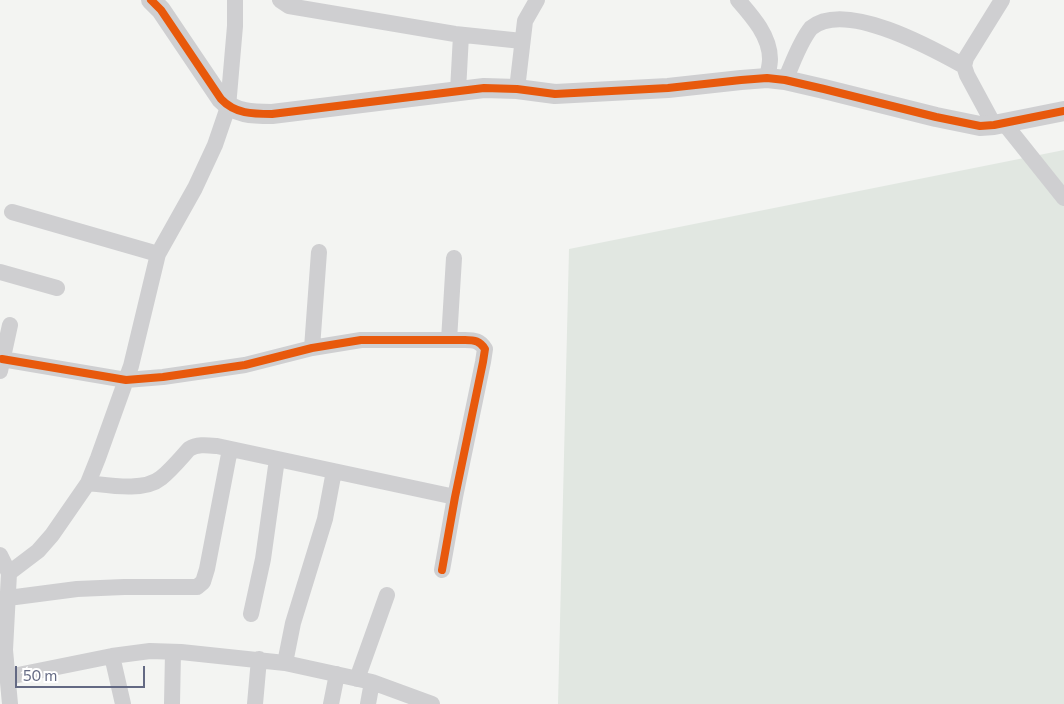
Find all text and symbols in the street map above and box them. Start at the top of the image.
scale bar [18,656,148,688]
text: 50 m [23,666,57,684]

